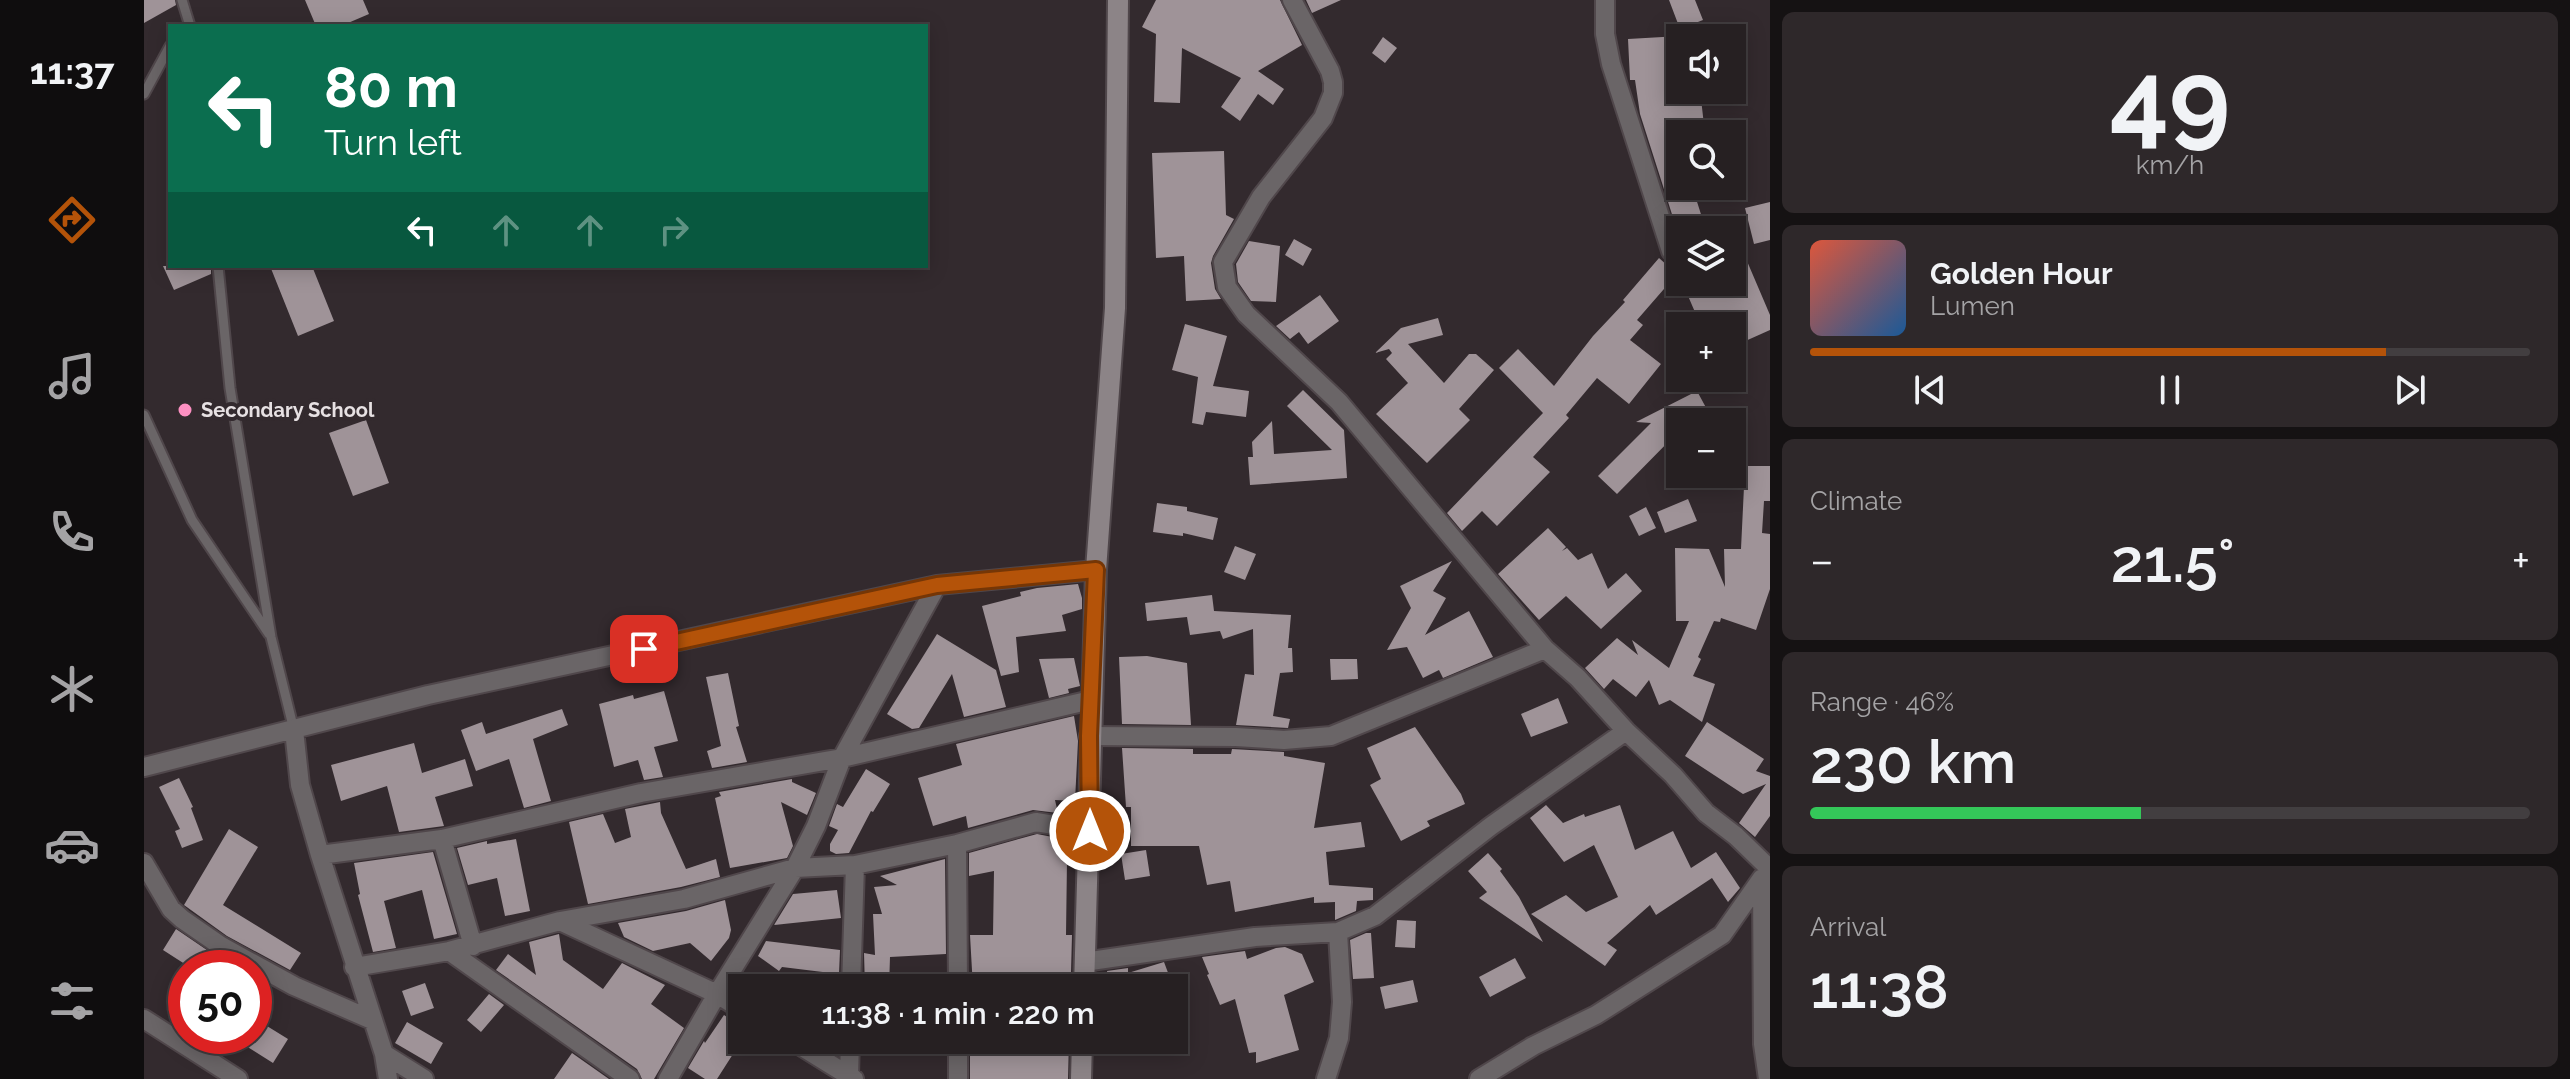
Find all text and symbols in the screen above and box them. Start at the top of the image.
map controls [1666,24,1746,488]
button: sound [1666,24,1746,104]
text: 49 [2110,37,2230,159]
text: 11:37 [30,50,114,92]
text: 80 m [324,54,458,120]
icon: left [192,56,296,160]
button: search [1666,120,1746,200]
text: Turn left [324,121,462,163]
text: km/h [2136,150,2204,180]
icon: directions [44,192,100,248]
icon: left [400,208,444,252]
icon: ahead [484,208,528,252]
icon: ahead [568,208,612,252]
icon: right [652,208,696,252]
button: layers [1666,216,1746,296]
text: Golden Hour [1930,256,2113,291]
text: Lumen [1930,291,2015,321]
button: + [1666,312,1746,392]
icon: music [44,348,100,404]
icon: previous [1908,368,1952,412]
icon: pause [2148,368,2192,412]
icon: next [2388,368,2432,412]
place label: Secondary School [201,398,375,422]
marker: Secondary School [176,401,194,419]
button: − [1666,408,1746,488]
text: Climate [1810,486,1902,516]
icon: phone [44,504,100,560]
text: 21.5° [2111,526,2235,596]
text: − [1810,535,1834,586]
text: + [2512,535,2530,586]
pin [610,615,678,683]
icon: arrive [622,627,666,671]
icon: climate [44,661,100,717]
text: Range · 46% [1810,687,1954,717]
text: 230 km [1810,727,2016,797]
position arrow [1048,789,1132,873]
icon: car [44,817,100,873]
text: Arrival [1810,912,1886,942]
speed limit sign: 50 [168,950,272,1054]
text: 11:38 [1810,952,1949,1022]
icon: filters [44,973,100,1029]
text: 11:38 · 1 min · 220 m [822,996,1094,1031]

